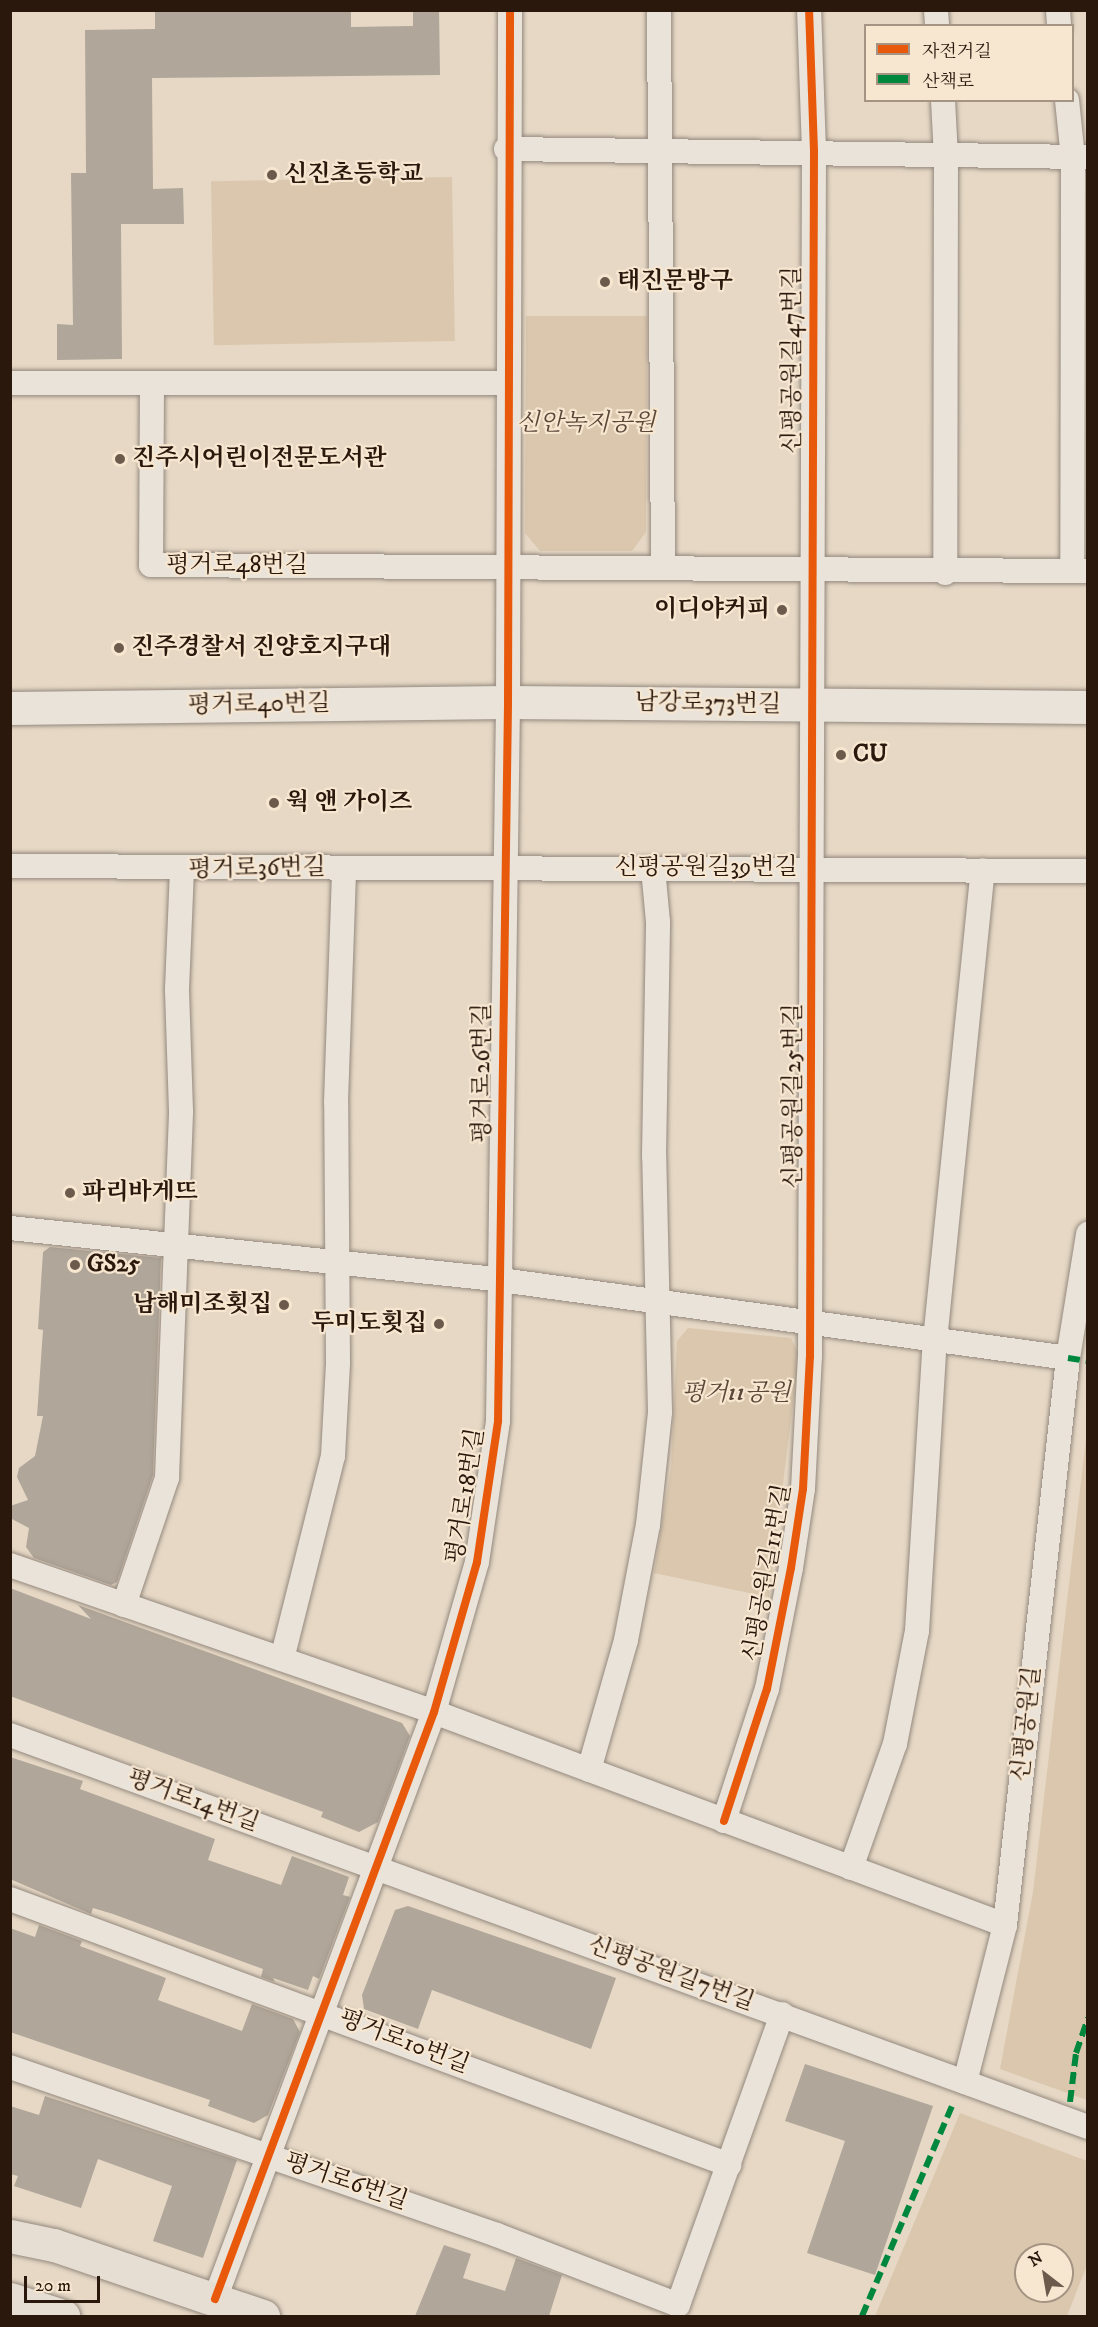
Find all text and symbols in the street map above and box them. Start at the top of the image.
legend [864,24,1074,102]
text: 자전거길 [922,41,992,63]
text: 산책로 [922,71,974,93]
place label: 신진초등학교 [284,161,423,189]
marker: 신진초등학교 [265,168,279,182]
street label: 신평공원길47번길 [779,266,807,454]
place label: 태진문방구 [617,268,733,296]
marker: 태진문방구 [598,275,612,289]
park label: 신안녹지공원 [516,410,656,438]
place label: 진주시어린이전문도서관 [132,445,387,473]
marker: 진주시어린이전문도서관 [113,452,127,466]
street label: 평거로48번길 [166,552,308,580]
place label: 이디야커피 [654,596,770,624]
marker: 이디야커피 [775,603,789,617]
place label: 진주경찰서 진양호지구대 [131,634,391,662]
marker: 진주경찰서 진양호지구대 [112,641,126,655]
street label: 남강로373번길 [635,688,781,720]
street label: 평거로40번길 [187,689,331,721]
place label: CU [853,741,888,769]
marker: CU [834,748,848,762]
place label: 웍 앤 가이즈 [286,789,412,817]
marker: 웍 앤 가이즈 [267,796,281,810]
street label: 평거로36번길 [188,853,326,885]
street label: 신평공원길39번길 [614,854,798,882]
street label: 평거로26번길 [469,1003,497,1143]
street label: 신평공원길25번길 [780,1003,808,1189]
place label: 파리바게뜨 [82,1179,198,1207]
marker: 파리바게뜨 [63,1186,77,1200]
place label: GS25 [87,1251,140,1279]
marker: GS25 [68,1258,82,1272]
place label: 남해미조횟집 [133,1291,272,1319]
marker: 남해미조횟집 [277,1298,291,1312]
place label: 두미도횟집 [311,1310,427,1338]
marker: 두미도횟집 [432,1317,446,1331]
park label: 평거11공원 [681,1380,791,1408]
street label: 평거로18번길 [441,1426,491,1566]
street label: 신평공원길11번길 [738,1482,798,1664]
street label: 신평공원길 [1007,1665,1047,1783]
street label: 평거로14번길 [123,1764,263,1838]
street label: 신평공원길7번길 [584,1931,758,2017]
street label: 평거로10번길 [335,2004,473,2080]
street label: 평거로6번길 [281,2147,411,2217]
north arrow [1014,2243,1074,2303]
text: N [1025,2247,1047,2271]
scale bar [27,2264,104,2302]
text: 20 m [35,2275,71,2297]

